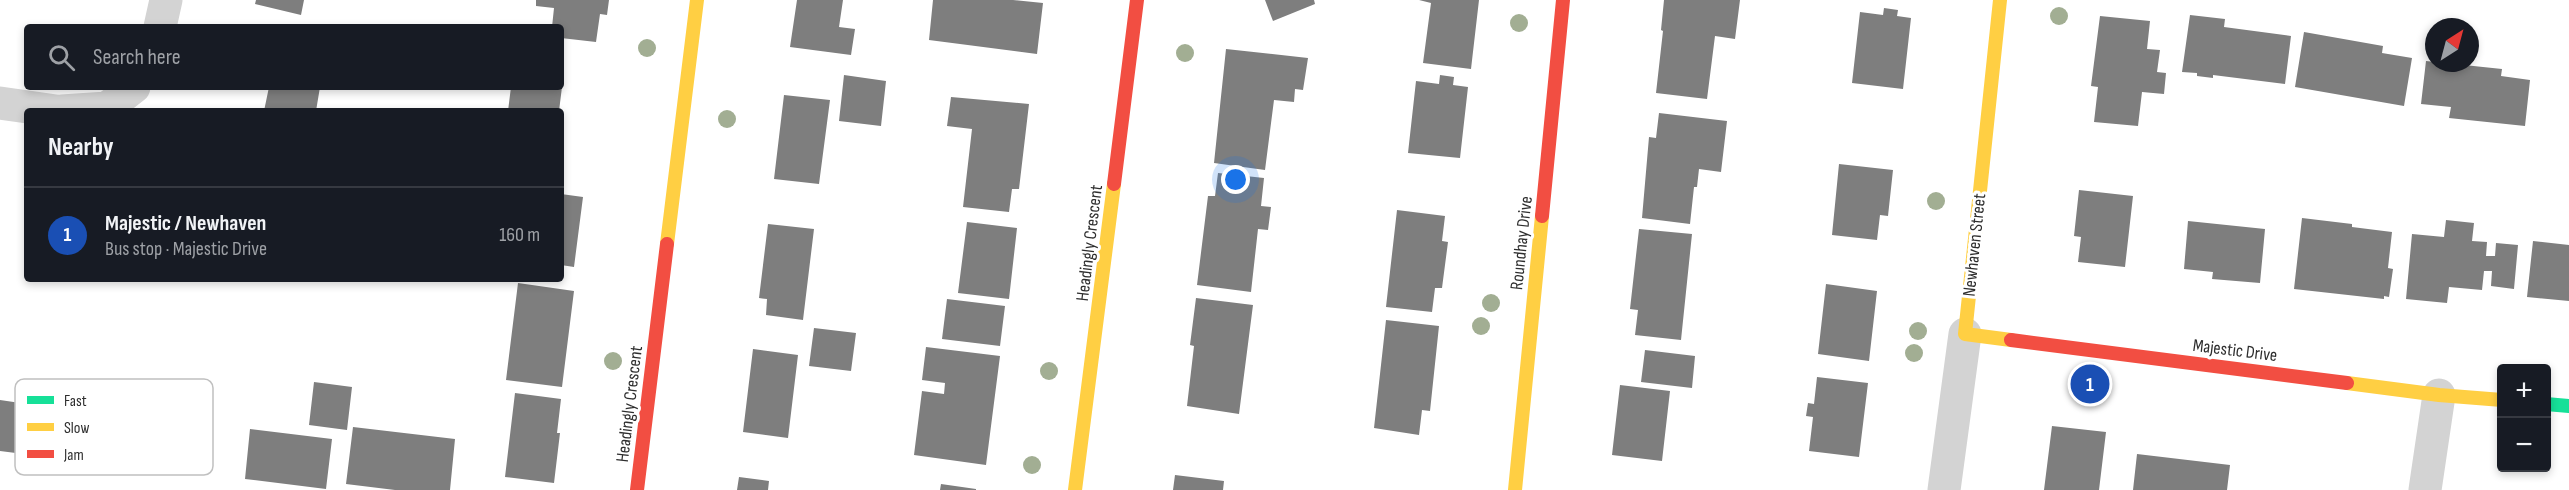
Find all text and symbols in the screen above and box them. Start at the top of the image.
north arrow [2425,18,2479,72]
search box [24,24,564,90]
icon: search [45,41,78,74]
text: Search here [93,44,180,71]
text: Nearby [48,132,114,163]
your location [1221,165,1250,194]
street label: Headingly Crescent [1072,183,1107,302]
street label: Newhaven Street [1959,192,1990,298]
street label: Roundhay Drive [1506,195,1537,291]
text: Majestic / Newhaven [105,210,266,237]
text: 1 [64,223,71,247]
text: 160 m [499,223,540,247]
text: Bus stop · Majestic Drive [105,237,267,261]
street label: Majestic Drive [2192,335,2278,366]
street label: Headingly Crescent [612,344,647,463]
pin: 1 [2070,362,2110,406]
map controls [2497,364,2551,472]
button: + [2497,364,2551,418]
legend [15,379,213,475]
text: Fast [64,392,87,411]
button: − [2497,418,2551,472]
text: Slow [64,419,89,438]
text: Jam [63,446,84,465]

